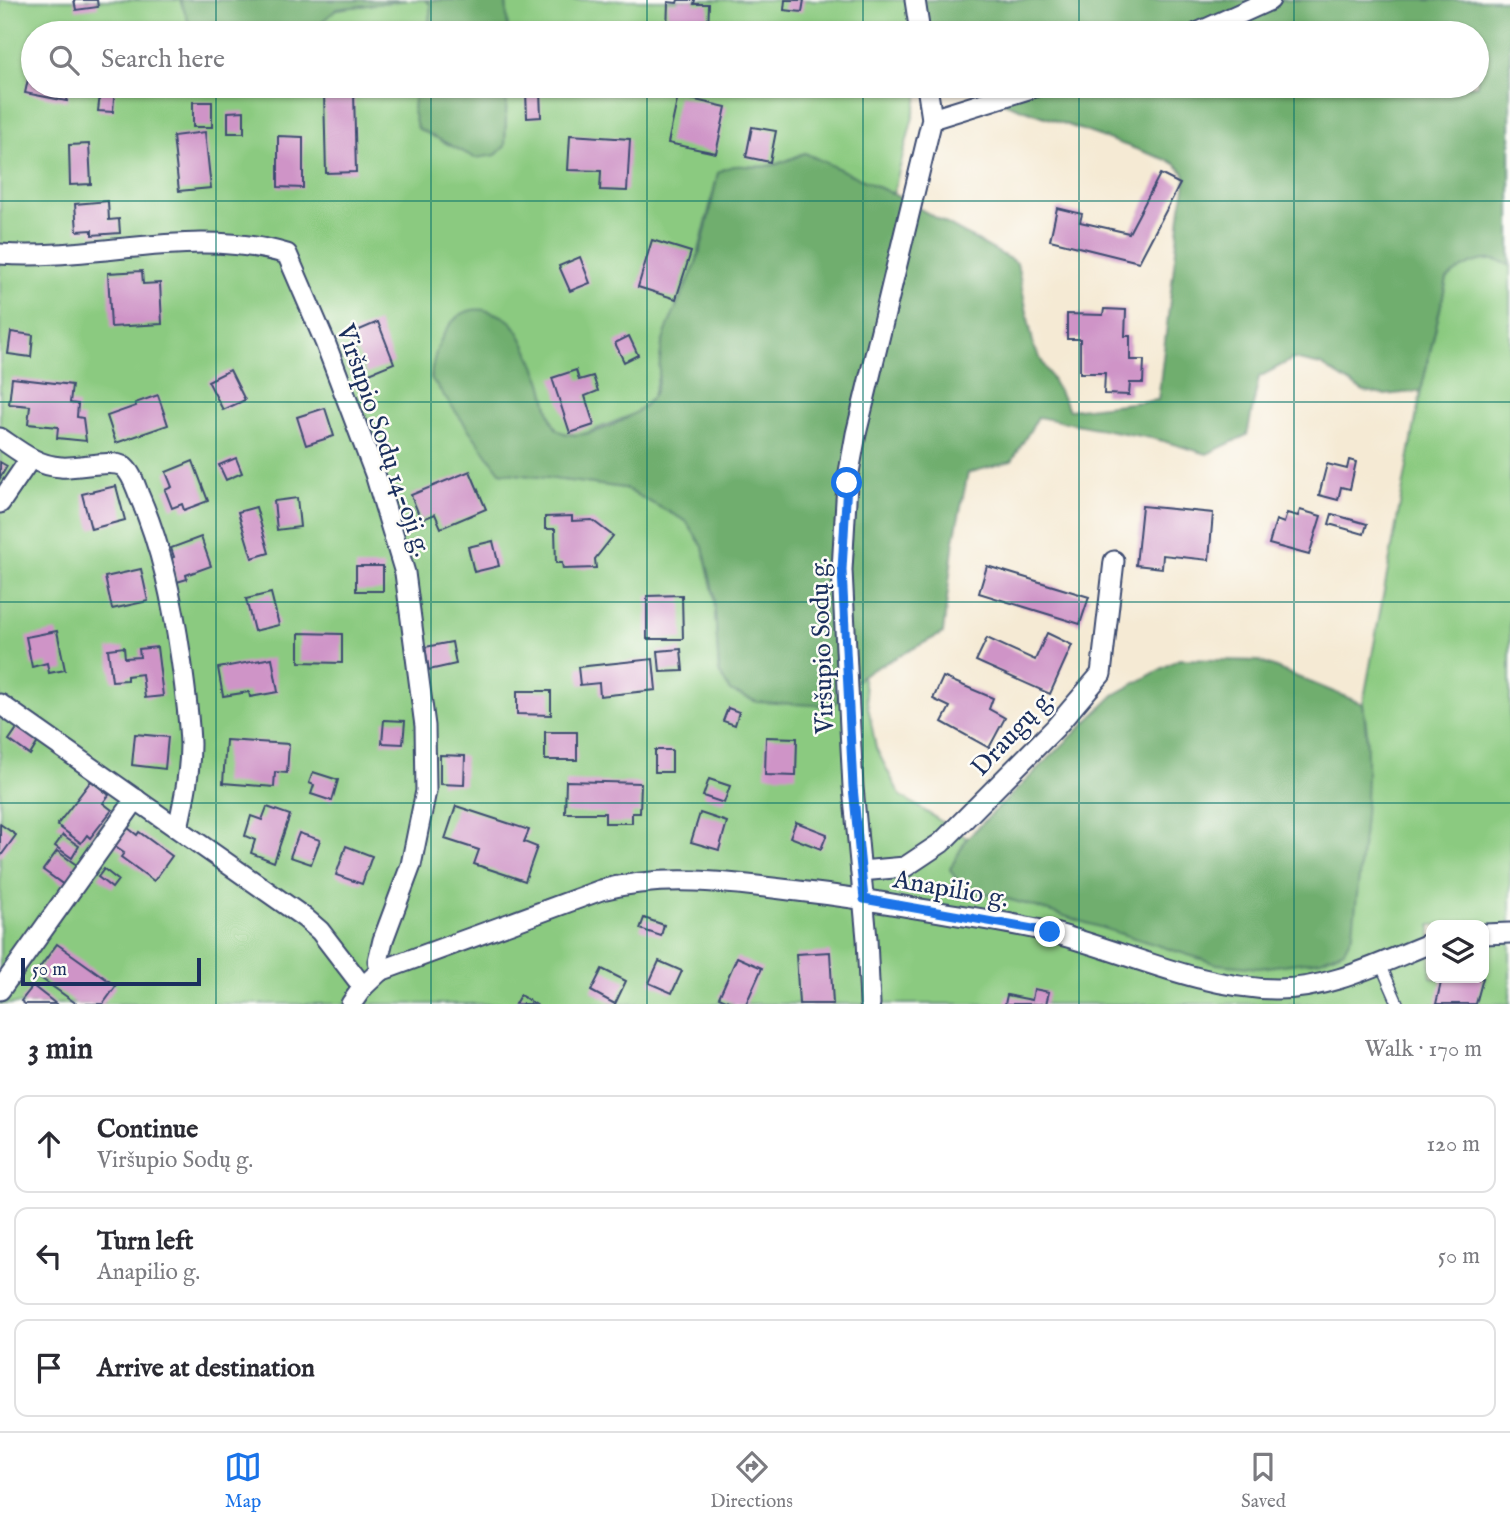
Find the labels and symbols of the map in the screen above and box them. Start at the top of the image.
street label: Viršupio Sodų 14-oji g. [328,319,439,561]
route start [831,467,862,498]
street label: Viršupio Sodų g. [803,557,842,736]
street label: Draugų g. [964,682,1062,784]
street label: Anapilio g. [889,863,1011,916]
route end [1034,916,1065,947]
scale bar [21,955,201,987]

